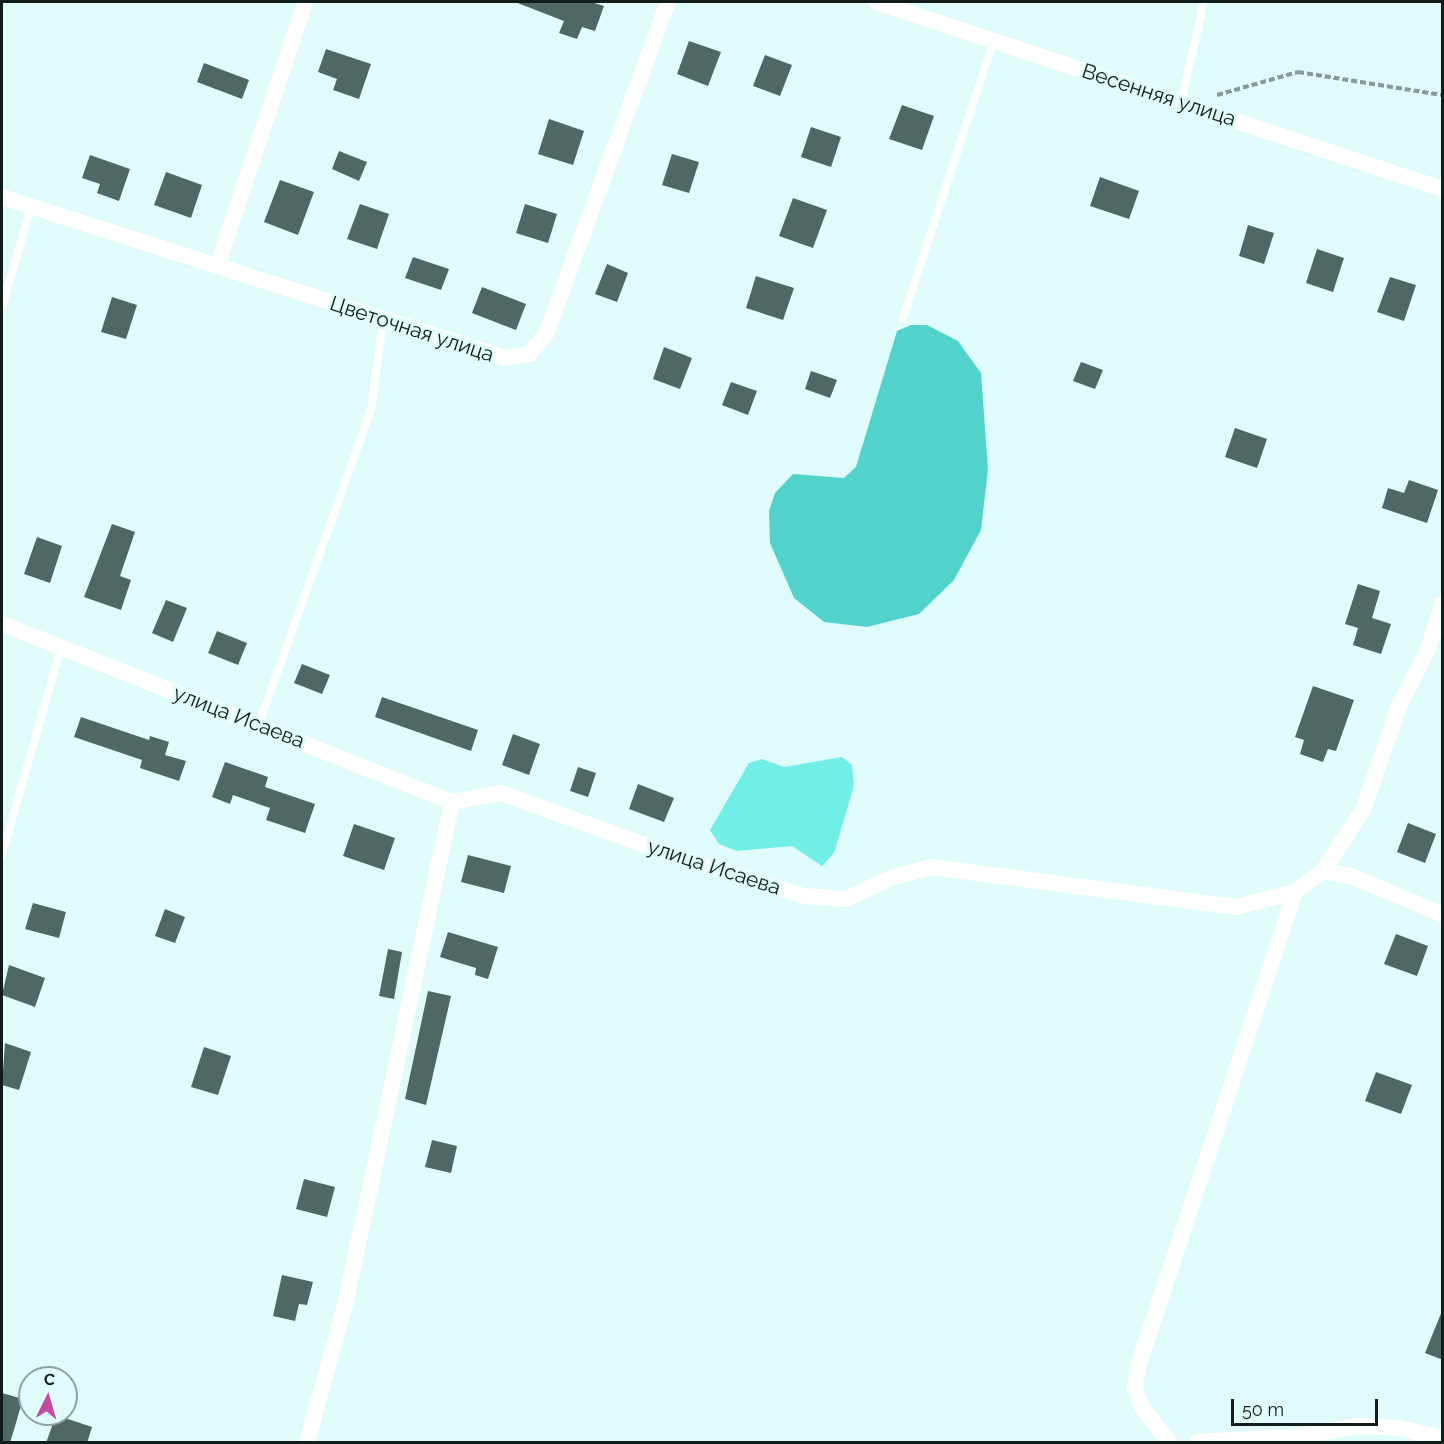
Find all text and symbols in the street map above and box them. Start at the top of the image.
street label: Весенняя улица [1079,58,1239,132]
street label: Цветочная улица [326,290,498,368]
street label: улица Исаева [170,680,308,754]
street label: улица Исаева [644,834,784,900]
north arrow [18,1366,78,1426]
text: С [43,1370,56,1390]
scale bar [1234,1387,1381,1425]
text: 50 m [1242,1399,1284,1420]

